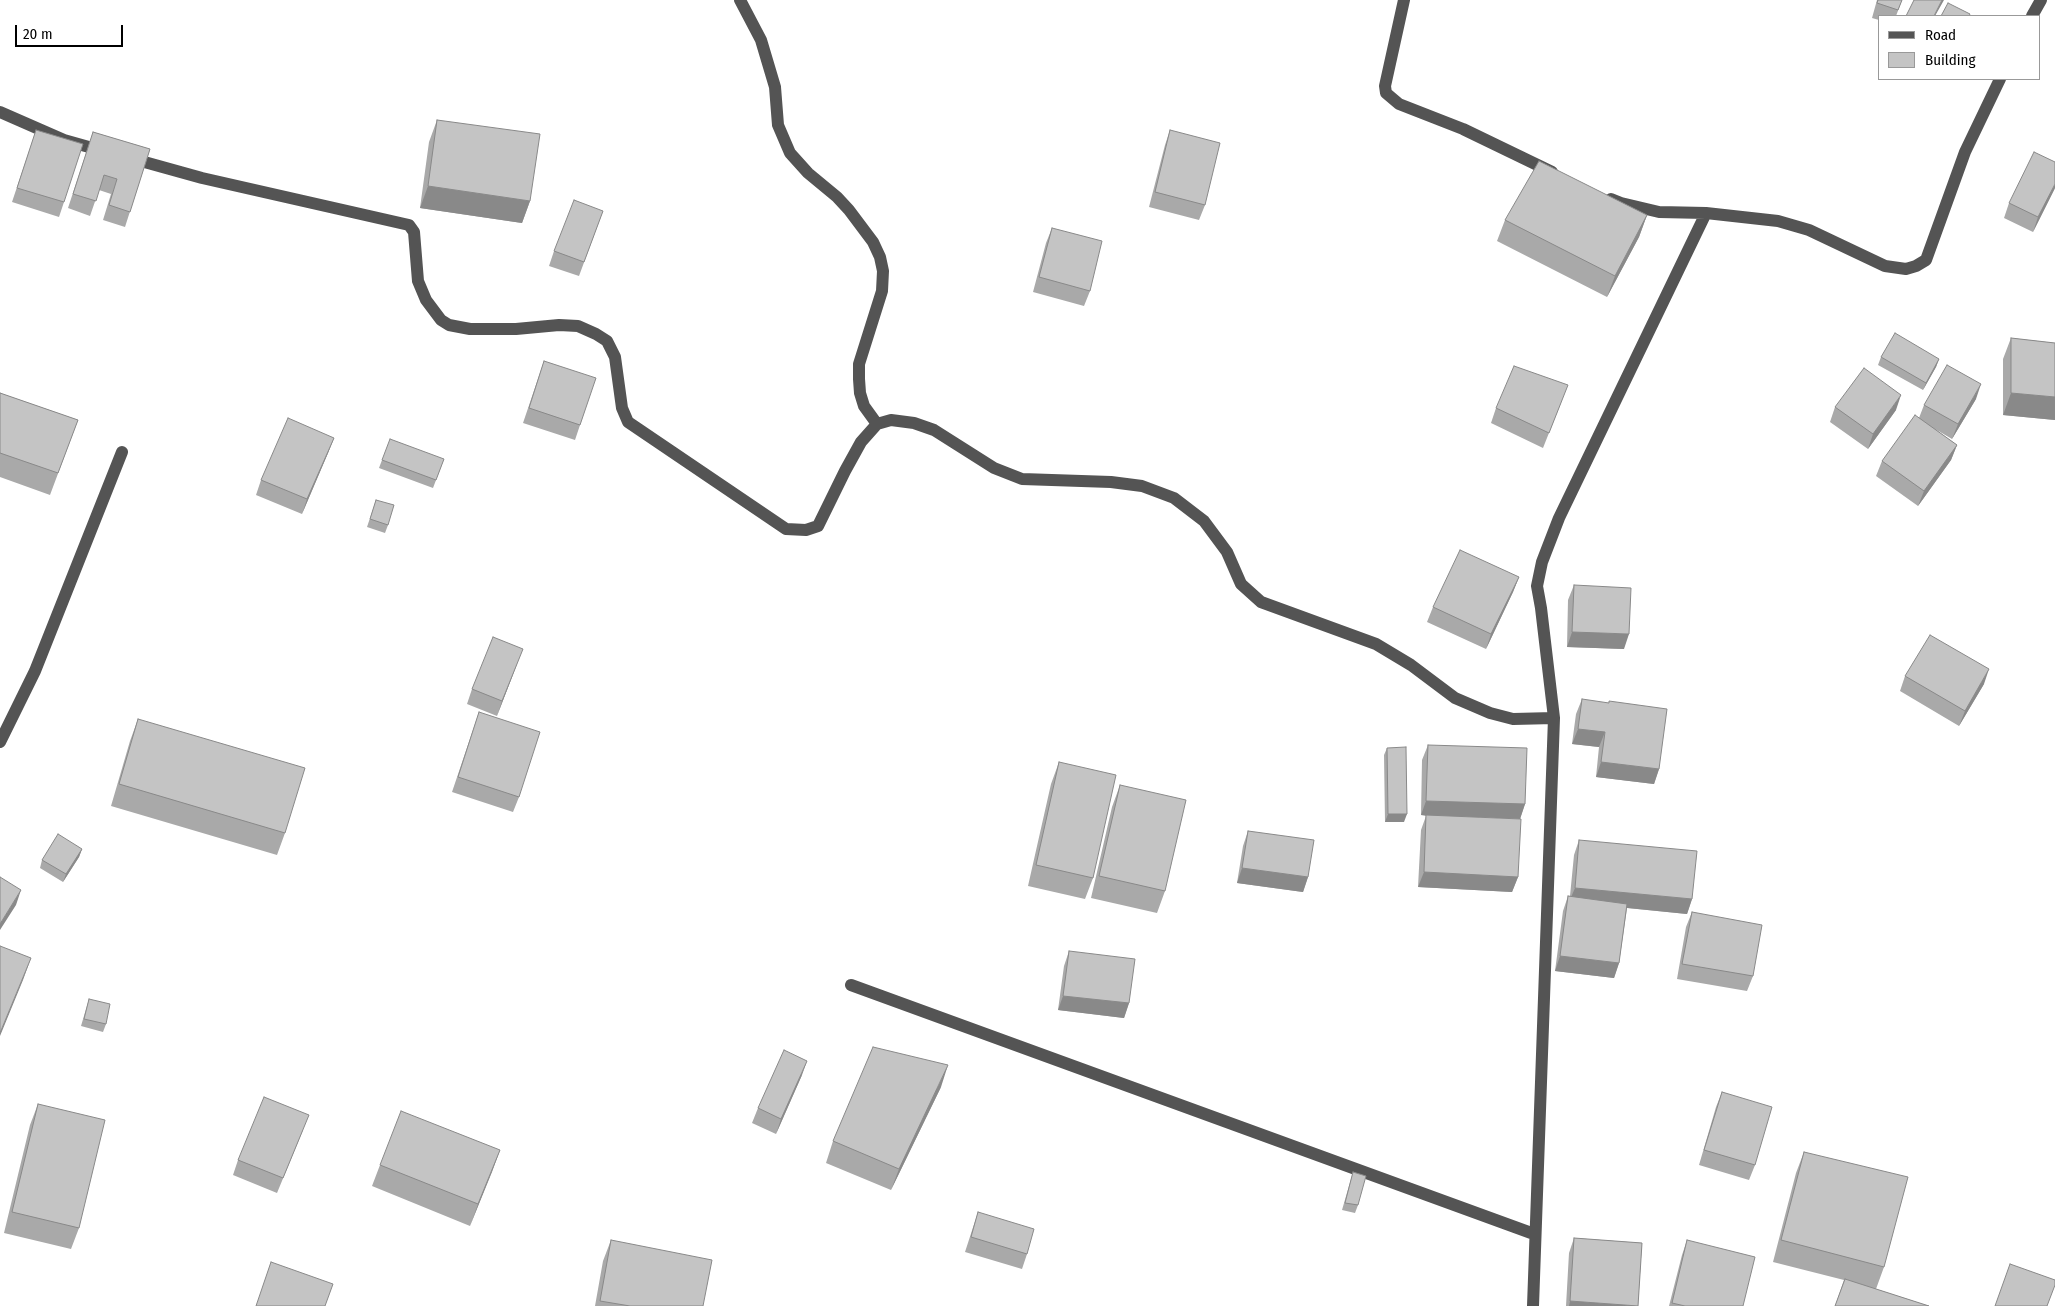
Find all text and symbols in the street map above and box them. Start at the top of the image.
scale bar [18,15,125,47]
legend [1878,15,2040,80]
text: 20 m [23,25,53,43]
text: Road [1925,26,1956,44]
text: Building [1925,51,1976,69]

